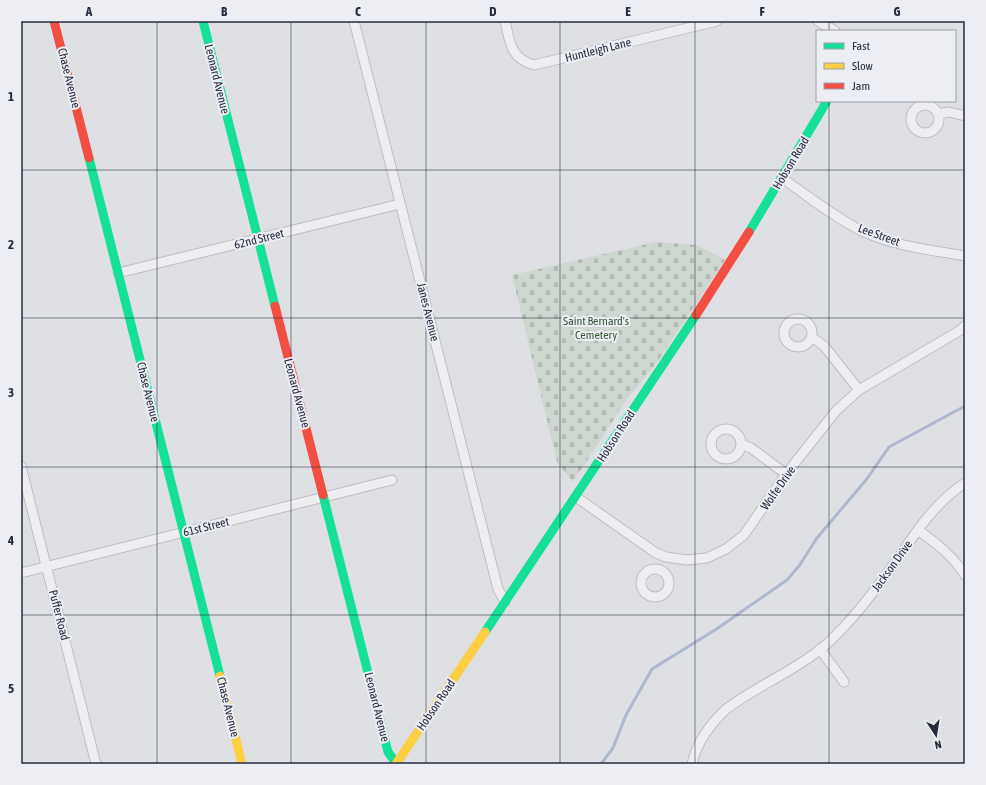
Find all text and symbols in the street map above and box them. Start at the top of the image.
text: A [85,4,93,19]
text: B [221,4,228,19]
text: C [355,4,361,19]
text: D [489,4,497,19]
text: E [625,4,631,19]
text: F [759,4,765,19]
text: G [894,4,901,19]
legend [816,30,956,102]
street label: Huntleigh Lane [564,35,632,65]
text: Fast [852,39,870,53]
street label: Leonard Avenue [202,43,232,115]
street label: Chase Avenue [55,47,83,109]
text: Slow [852,59,873,73]
text: Jam [852,79,870,93]
text: 1 [8,89,14,104]
street label: Hobson Road [770,134,812,192]
street label: Lee Street [856,221,902,249]
street label: 62nd Street [233,226,286,252]
text: 2 [8,237,14,252]
street label: Janes Avenue [414,281,442,343]
park label: Saint Bernard's Cemetery [563,314,629,342]
street label: Leonard Avenue [281,357,313,429]
street label: Chase Avenue [134,361,162,423]
text: 3 [8,385,14,400]
street label: Hobson Road [594,408,638,464]
street label: Wolfe Drive [758,463,798,513]
street label: 61st Street [182,514,231,539]
text: 4 [7,533,14,548]
street label: Jackson Drive [869,538,915,594]
street label: Puffer Road [46,588,72,642]
street label: Leonard Avenue [362,671,392,743]
street label: Chase Avenue [214,676,242,738]
street label: Hobson Road [414,677,458,733]
text: 5 [8,681,14,696]
north arrow [916,715,956,755]
text: N [934,738,943,751]

